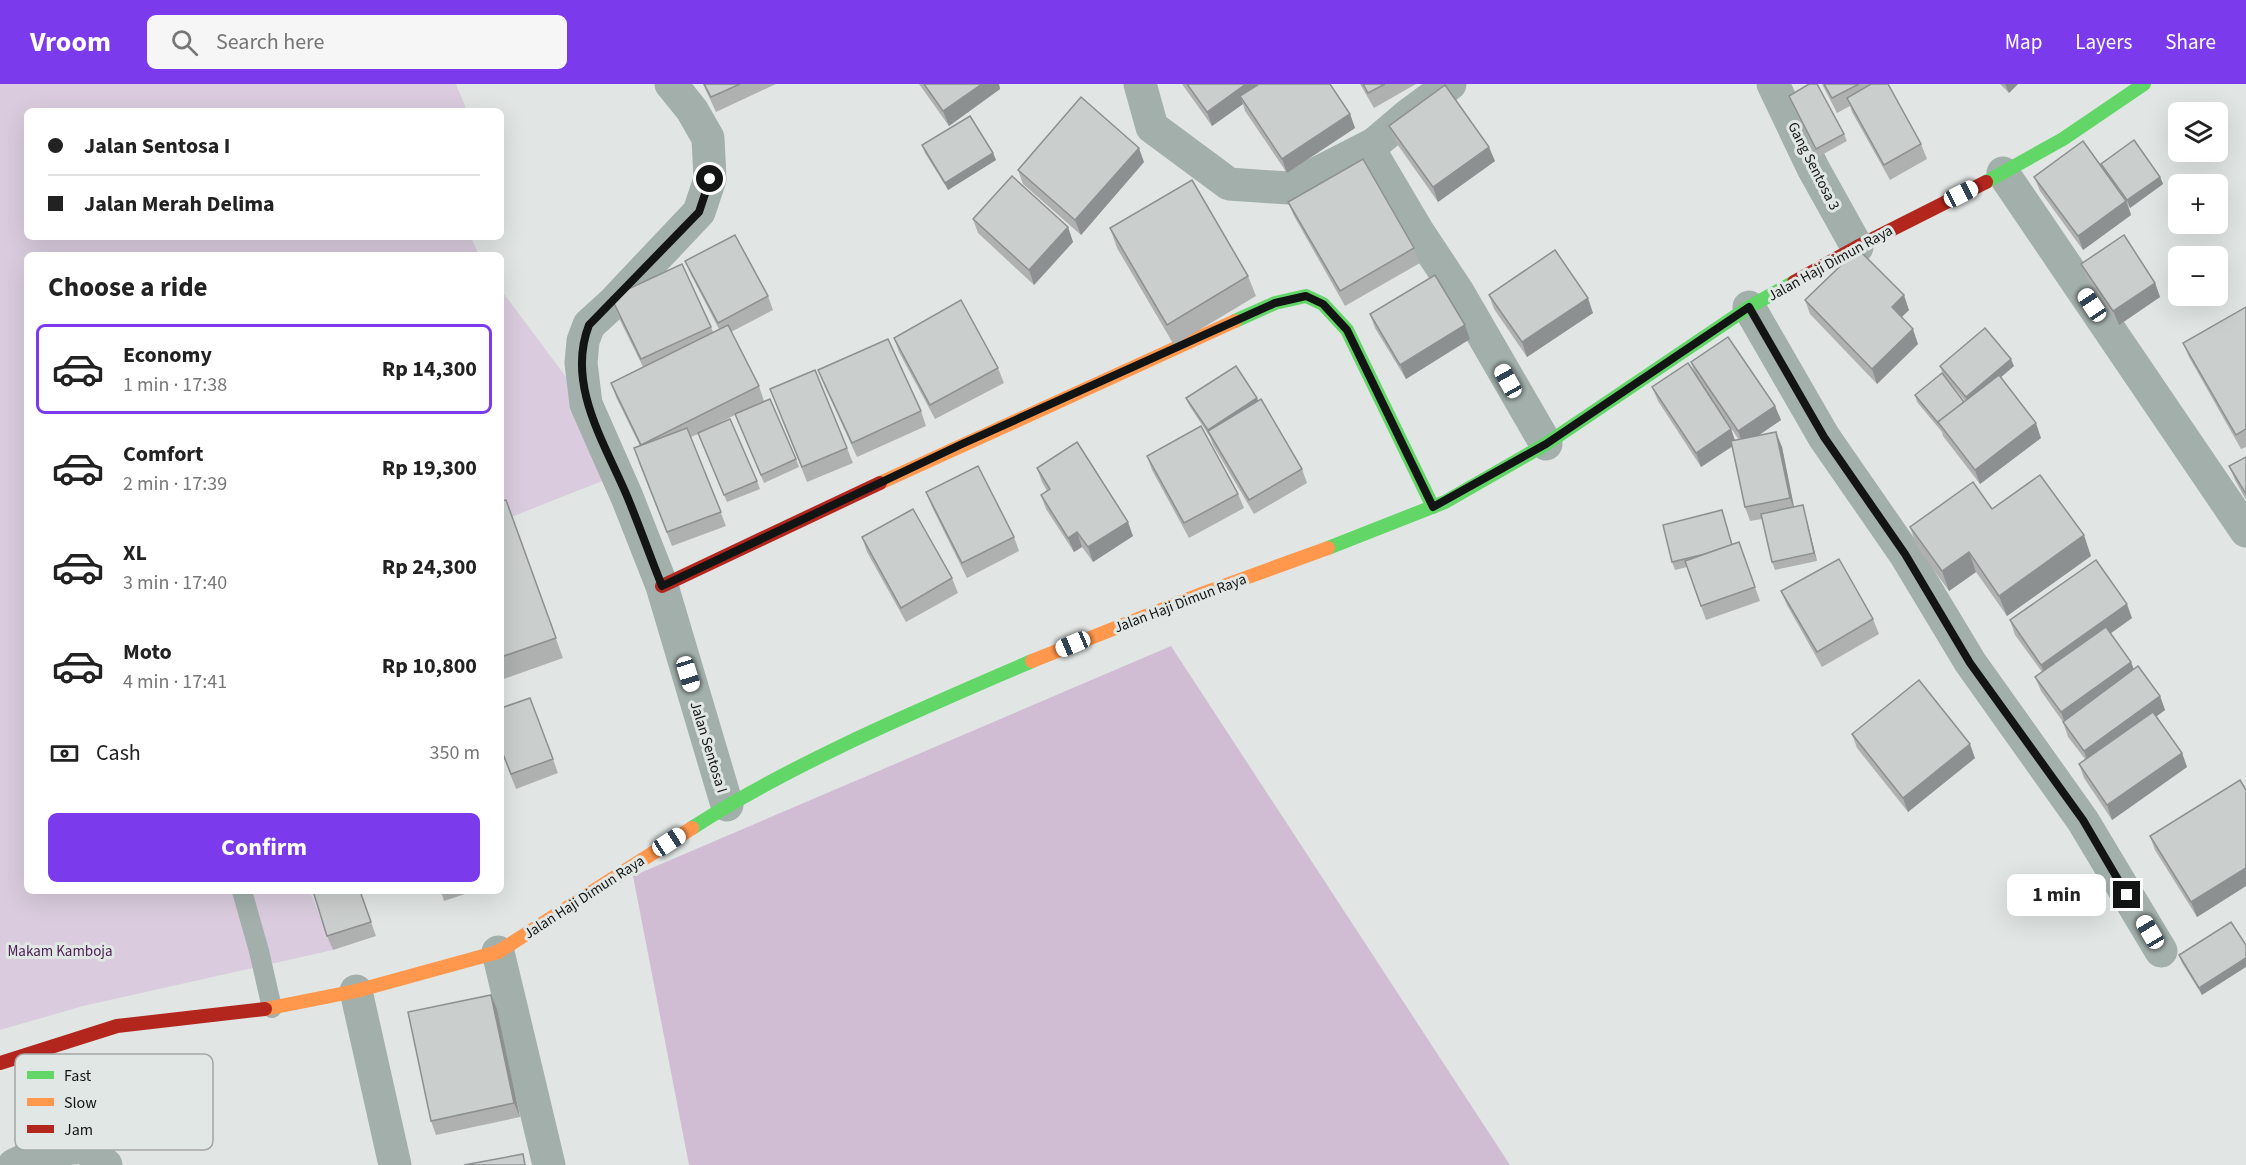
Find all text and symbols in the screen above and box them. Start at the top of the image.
search box [147,15,567,69]
text: Vroom [30,22,111,62]
icon: search [168,26,201,59]
text: Search here [216,26,324,58]
text: Map [2005,27,2042,57]
text: Layers [2075,27,2132,57]
text: Share [2165,27,2216,57]
map controls [2168,102,2228,306]
button: layers [2168,102,2228,162]
street label: Gang Sentosa 3 [1782,118,1845,214]
text: Jalan Sentosa I [84,130,230,162]
route start [696,165,723,192]
button: + [2168,174,2228,234]
car [1941,178,1981,210]
text: Jalan Merah Delima [84,188,275,220]
street label: Jalan Haji Dimun Raya [1764,220,1897,307]
button: − [2168,246,2228,306]
text: Choose a ride [48,268,208,307]
car [2074,285,2110,325]
text: Economy [123,339,212,371]
icon: car [51,342,105,396]
text: Rp 14,300 [382,353,477,385]
car [1491,361,1525,401]
text: 1 min · 17:38 [123,371,227,399]
text: Comfort [123,438,204,470]
icon: car [51,441,105,495]
text: Rp 19,300 [382,452,477,484]
text: 2 min · 17:39 [123,470,227,498]
text: XL [123,537,147,569]
icon: car [51,540,105,594]
text: Rp 24,300 [382,551,477,583]
text: 3 min · 17:40 [123,569,227,597]
street label: Jalan Haji Dimun Raya [1111,569,1249,638]
car [1053,629,1093,659]
text: Moto [123,636,172,668]
icon: car [51,639,105,693]
text: Rp 10,800 [382,650,477,682]
car [674,654,702,694]
text: 4 min · 17:41 [123,668,227,696]
street label: Jalan Sentosa I [685,699,732,796]
icon: cash [48,737,81,770]
text: Cash [96,737,141,769]
text: 350 m [430,739,480,767]
button: Confirm [48,813,480,882]
car [649,825,689,859]
street label: Jalan Haji Dimun Raya [520,850,649,944]
callout: 1 min [2007,874,2106,916]
text: 1 min [2032,881,2081,909]
route end [2113,881,2140,908]
car [2133,912,2167,952]
park label: Makam Kamboja [7,941,113,962]
legend [15,1054,213,1150]
text: Fast [64,1065,92,1087]
text: Slow [64,1092,97,1114]
text: Jam [64,1119,93,1141]

